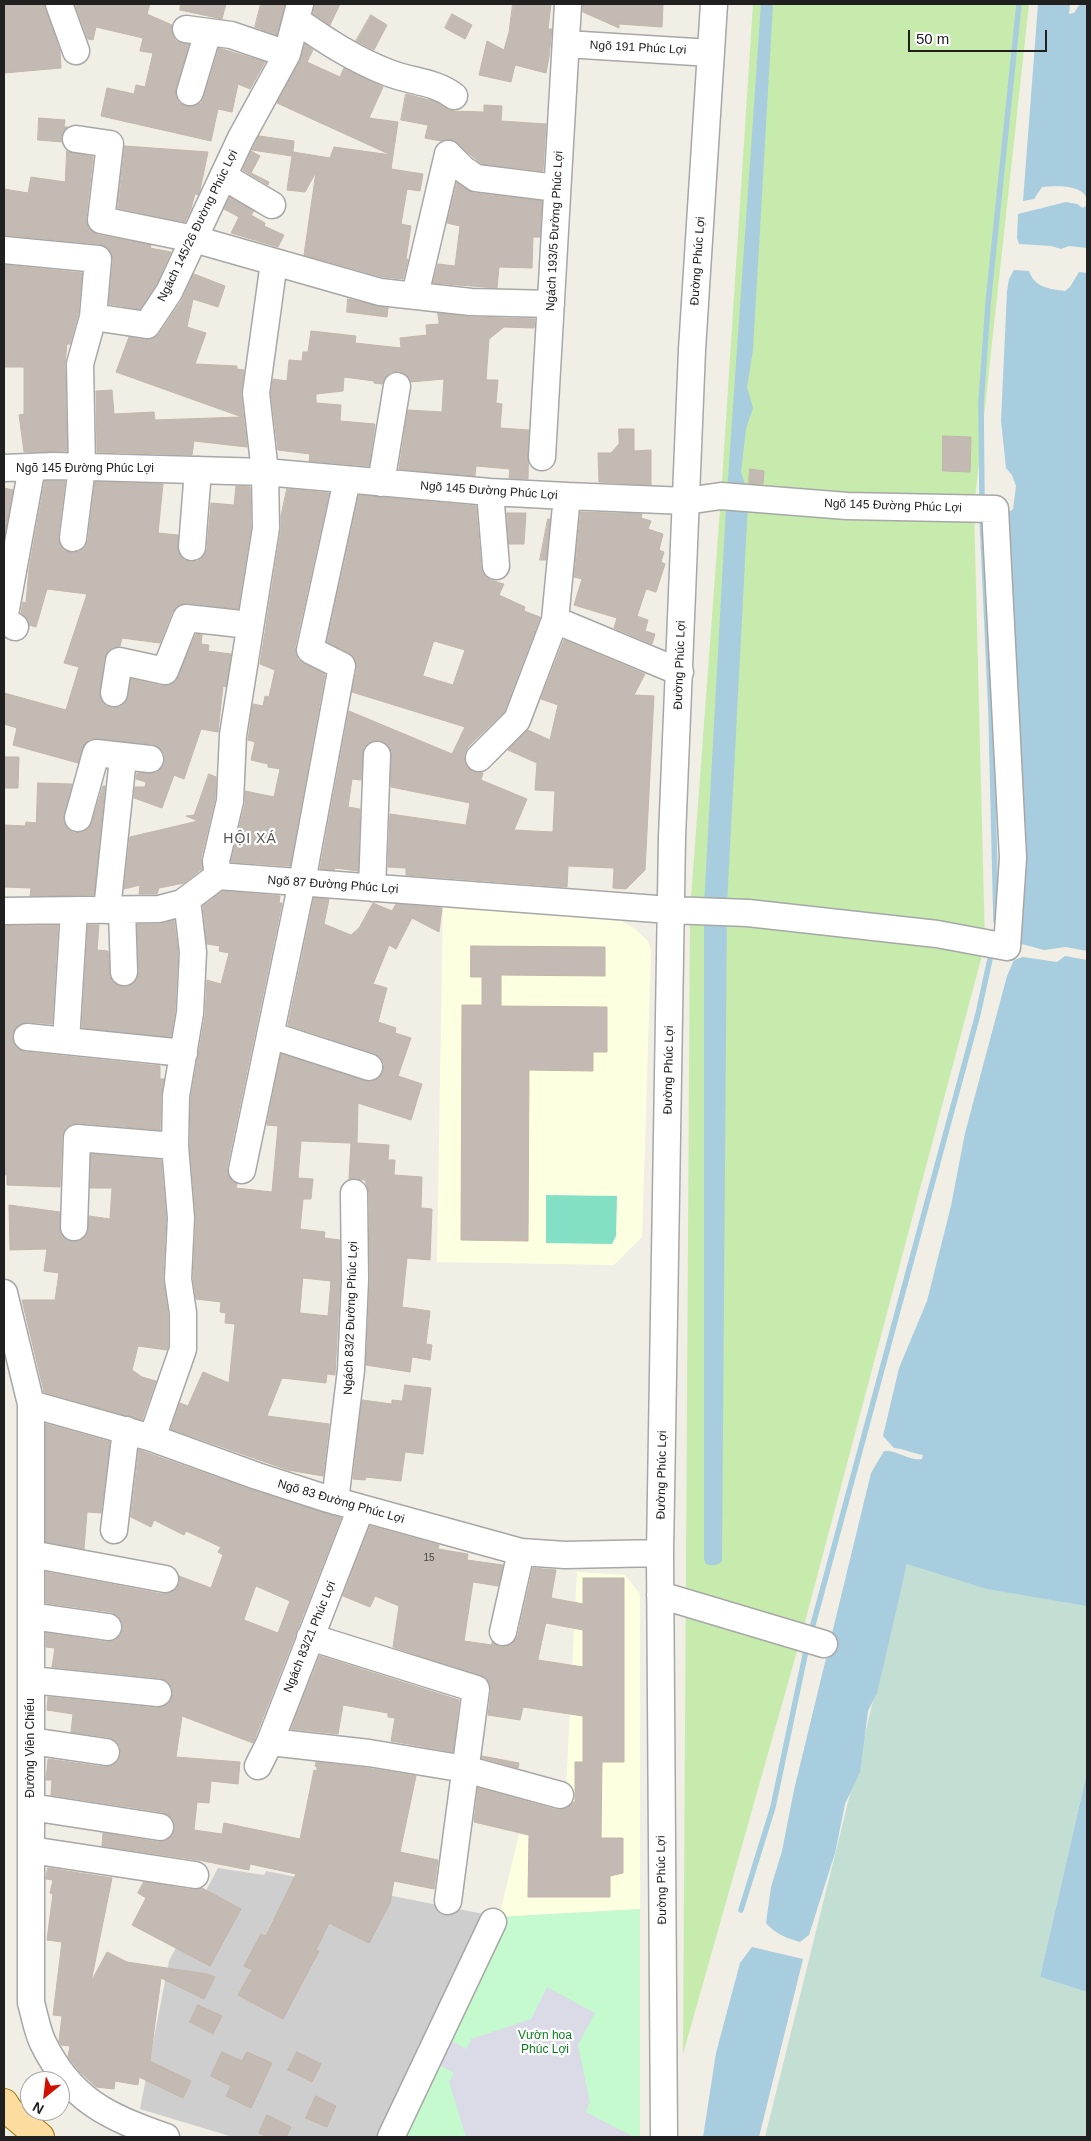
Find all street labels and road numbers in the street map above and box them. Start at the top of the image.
street label: Ngõ 191 Phúc Lợi [589,38,687,58]
street label: Ngách 145/26 Đường Phúc Lợi [155,148,241,304]
street label: Ngách 193/5 Đường Phúc Lợi [544,150,566,312]
street label: Đường Phúc Lợi [688,216,708,306]
street label: Ngõ 145 Đường Phúc Lợi [16,462,154,476]
street label: Ngõ 145 Đường Phúc Lợi [420,479,558,503]
street label: Ngõ 145 Đường Phúc Lợi [824,496,962,516]
street label: Đường Phúc Lợi [671,620,689,710]
street label: Ngõ 87 Đường Phúc Lợi [267,873,399,897]
street label: Đường Phúc Lợi [661,1025,677,1115]
street label: Ngách 83/2 Đường Phúc Lợi [341,1241,361,1395]
street label: Đường Phúc Lợi [654,1430,670,1520]
street label: Ngõ 83 Đường Phúc Lợi [276,1477,406,1527]
street label: Ngách 83/21 Phúc Lợi [281,1579,339,1695]
street label: Đường Viên Chiếu [24,1698,38,1798]
street label: Đường Phúc Lợi [654,1835,670,1925]

